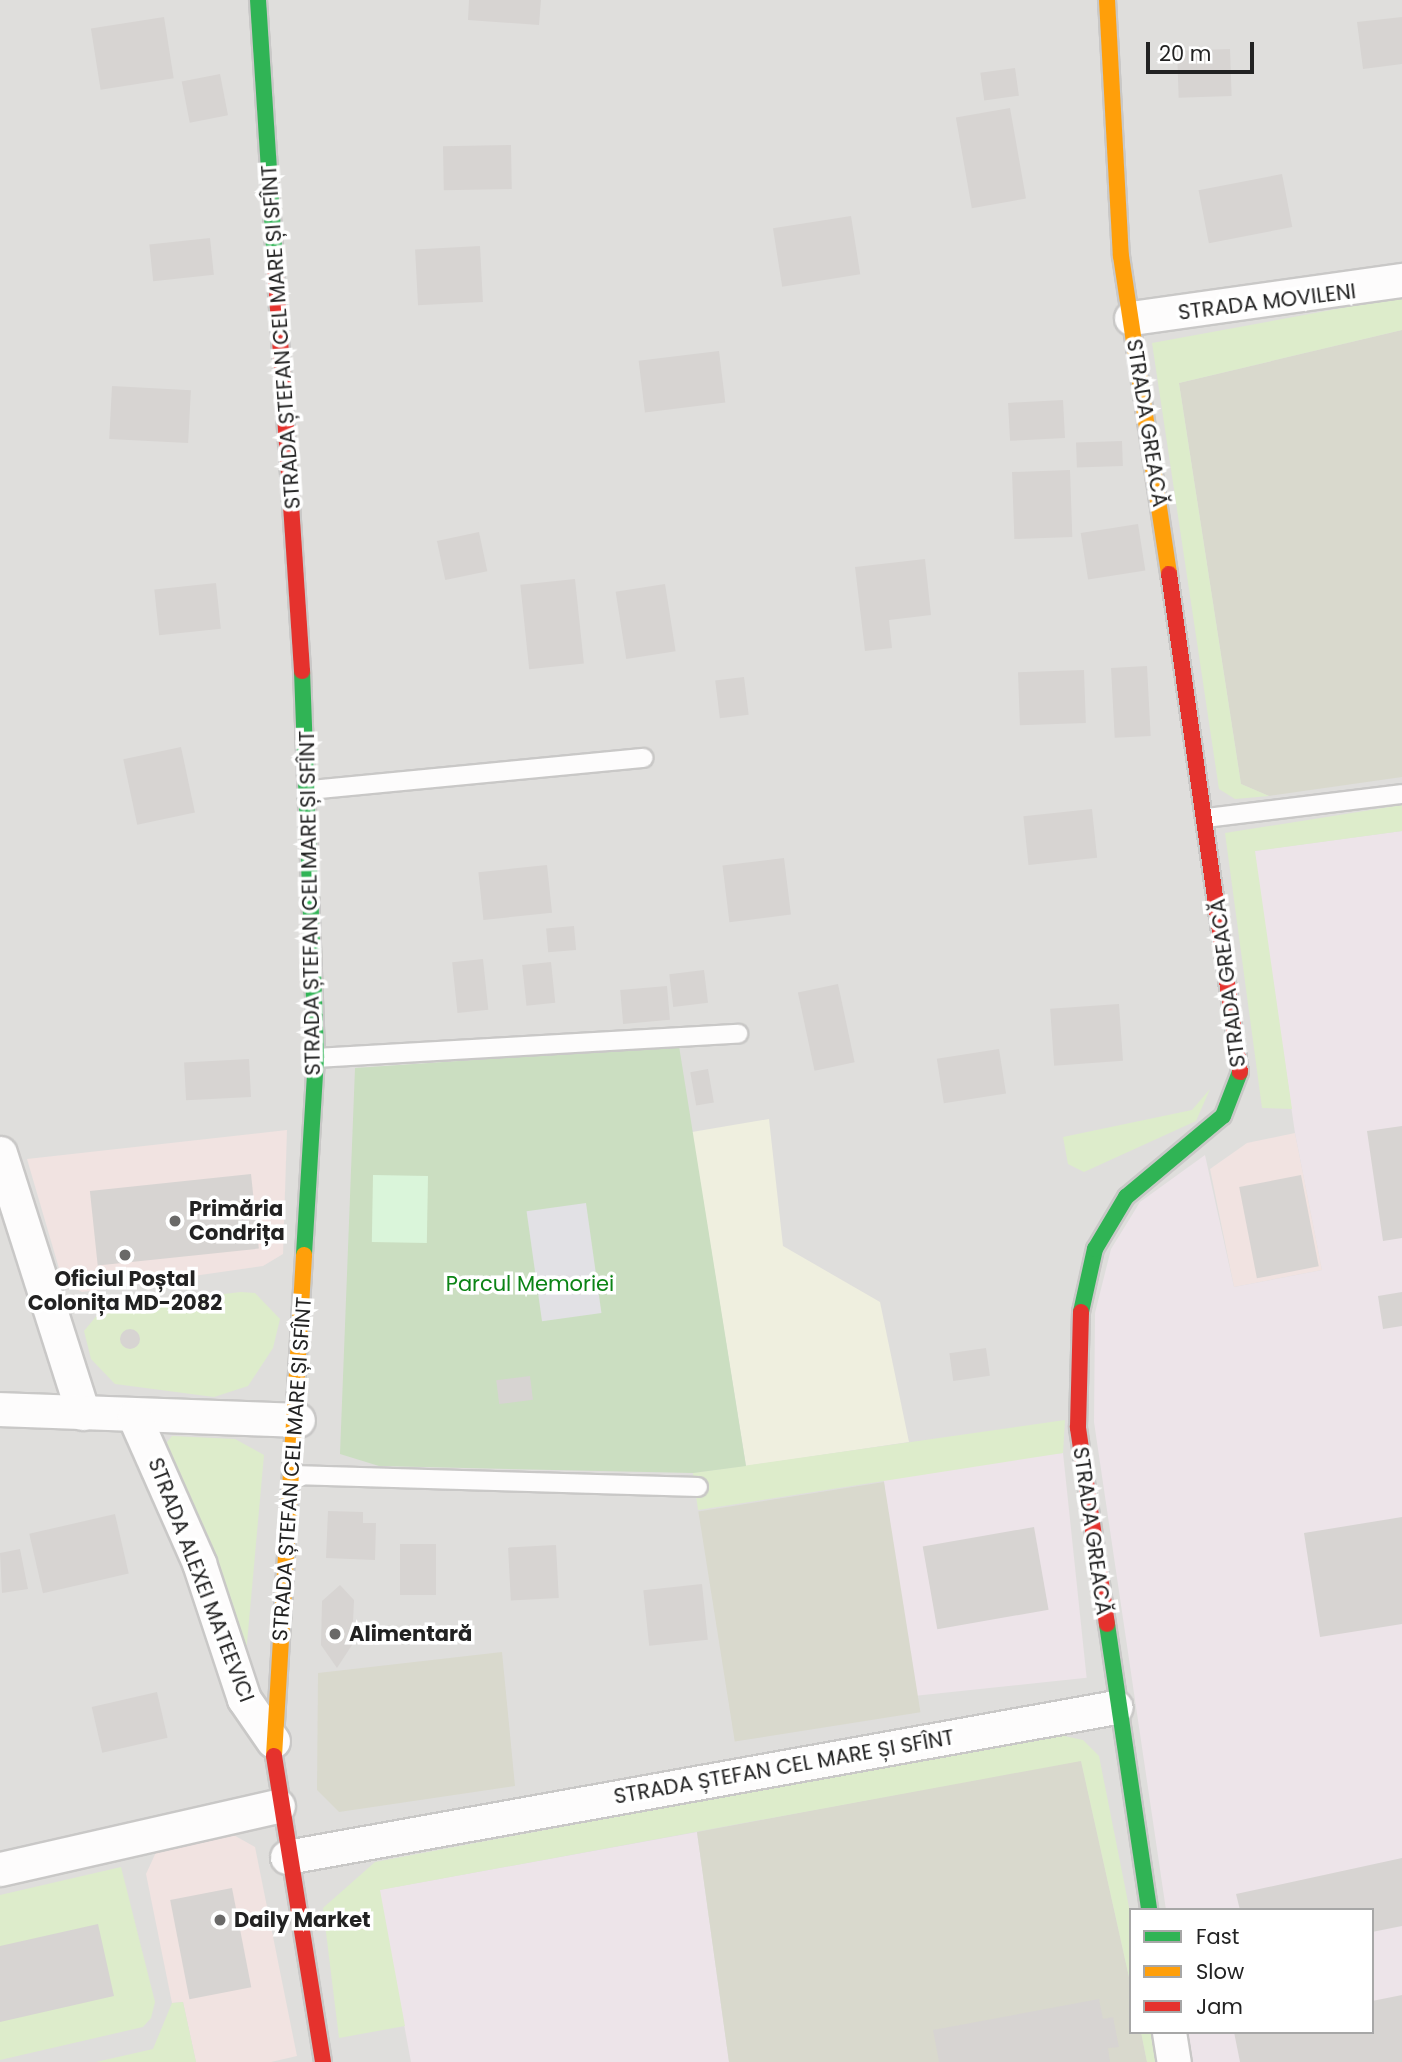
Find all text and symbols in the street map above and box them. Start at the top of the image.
scale bar [1150,28,1258,72]
text: 20 m [1159,39,1212,68]
street label: STRADA ȘTEFAN CEL MARE ȘI SFÎNT [256,164,306,510]
street label: STRADA MOVILENI [1177,279,1357,325]
street label: STRADA GREACĂ [1121,337,1173,509]
street label: STRADA ȘTEFAN CEL MARE ȘI SFÎNT [294,730,326,1076]
street label: STRADA GREACĂ [1205,897,1251,1069]
place label: Primăria Condrița [189,1196,285,1246]
marker: Primăria Condrița [167,1213,183,1229]
marker: Oficiul Poștal Colonița MD-2082 [117,1247,133,1263]
place label: Oficiul Poștal Colonița MD-2082 [28,1266,222,1316]
park label: Parcul Memoriei [446,1271,614,1297]
street label: STRADA ȘTEFAN CEL MARE ȘI SFÎNT [267,1296,317,1642]
street label: STRADA GREACĂ [1068,1445,1116,1617]
street label: STRADA ALEXEI MATEEVICI [143,1454,259,1706]
place label: Alimentară [349,1621,472,1647]
marker: Alimentară [327,1626,343,1642]
street label: STRADA ȘTEFAN CEL MARE ȘI SFÎNT [612,1725,956,1809]
place label: Daily Market [234,1907,371,1933]
legend [1129,1908,1374,2034]
marker: Daily Market [212,1912,228,1928]
text: Fast [1196,1922,1239,1951]
text: Slow [1196,1957,1244,1986]
text: Jam [1196,1992,1243,2021]

